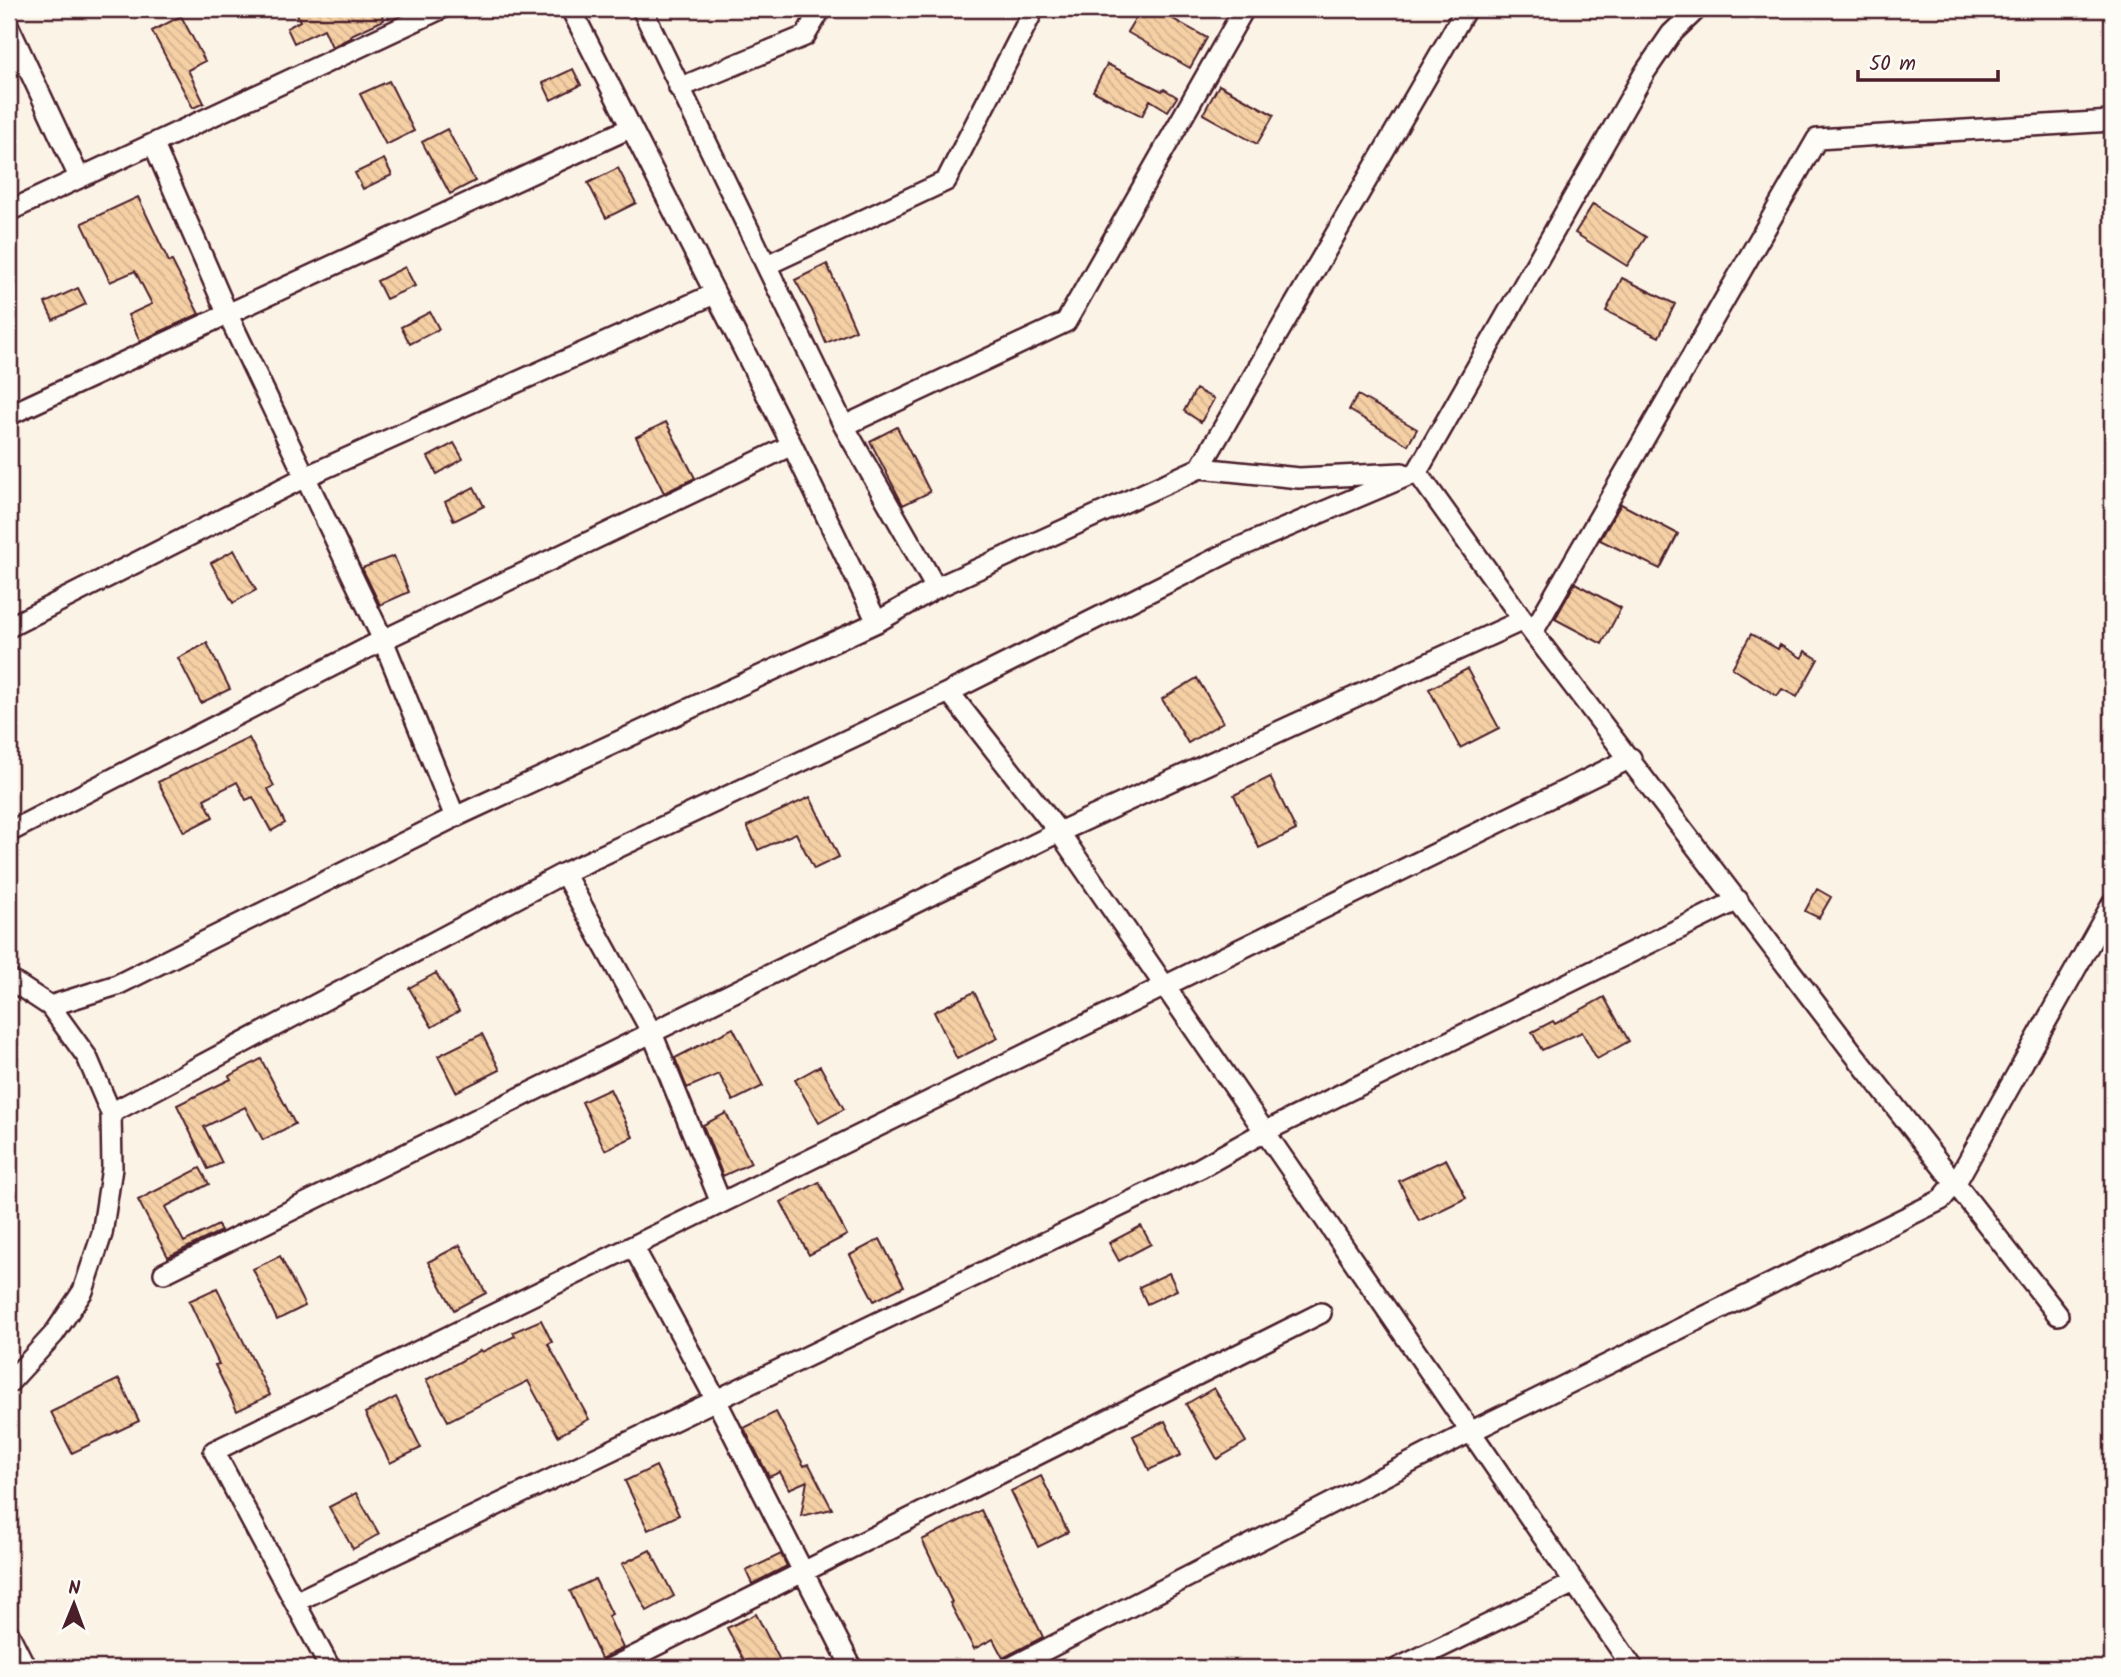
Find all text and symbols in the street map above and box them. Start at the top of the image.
scale bar [1858,38,1998,82]
text: 50 m [1869,48,1916,81]
north arrow [38,1568,108,1638]
text: N [68,1574,81,1604]

